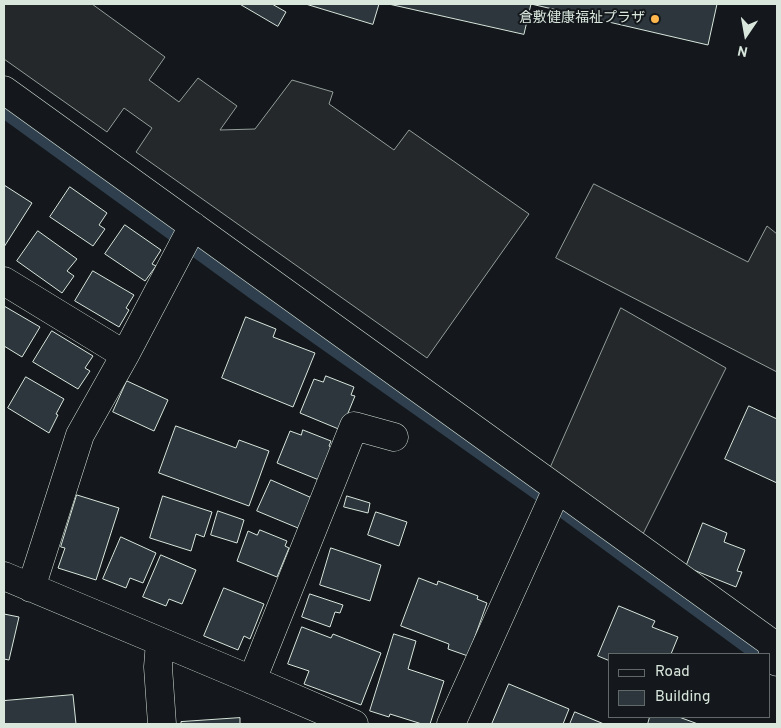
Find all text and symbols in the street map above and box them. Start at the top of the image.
north arrow [721,10,771,60]
place label: 倉敷健康福祉プラザ [519,11,645,27]
marker: 倉敷健康福祉プラザ [649,13,661,25]
text: N [736,41,749,60]
legend [608,653,771,718]
text: Road [655,663,690,682]
text: Building [655,688,710,707]

